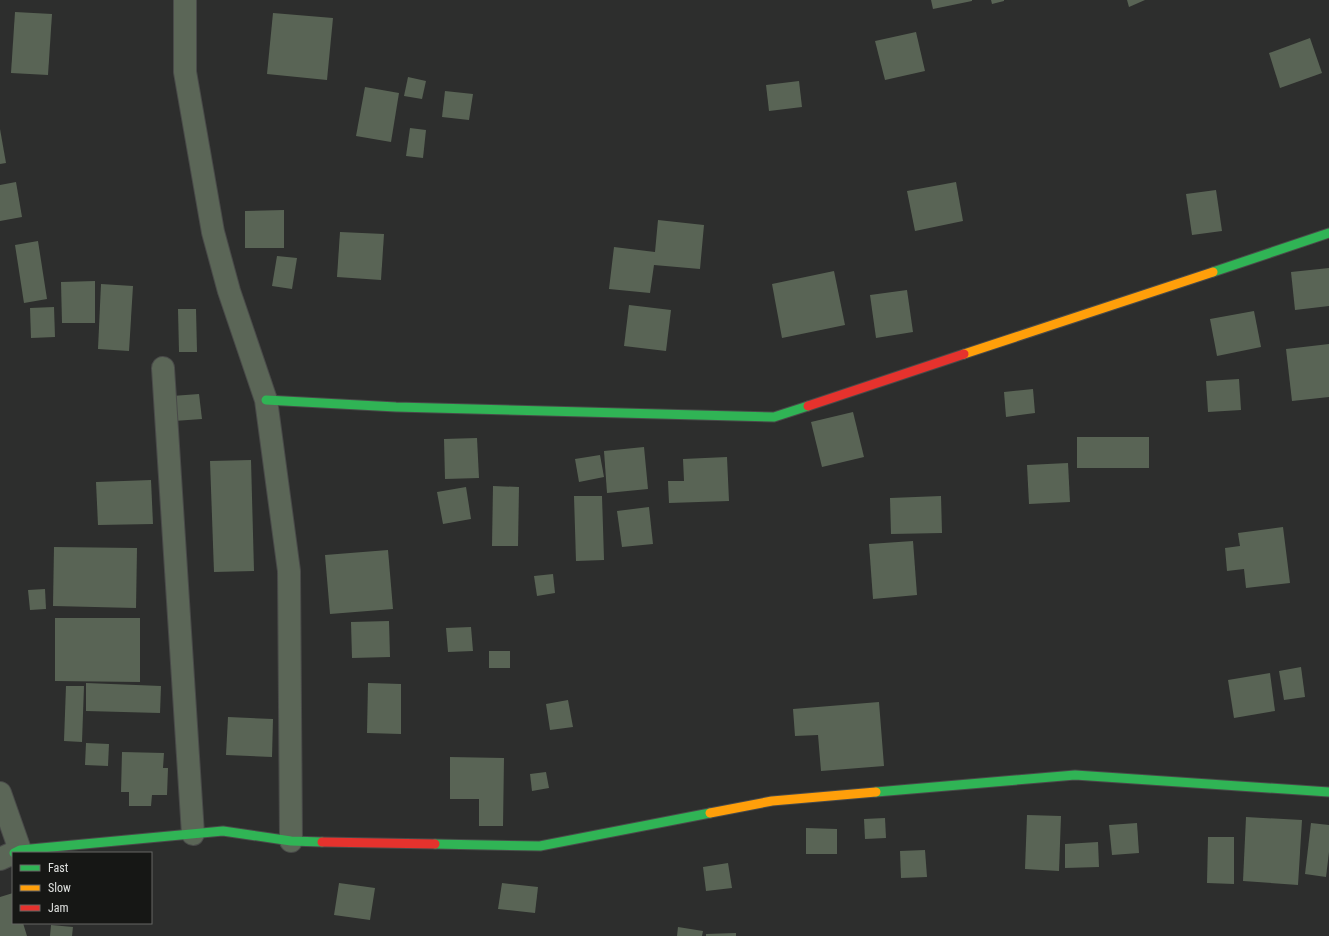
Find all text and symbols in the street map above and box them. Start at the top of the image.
legend [12,852,152,924]
text: Fast [48,861,69,875]
text: Slow [48,881,71,895]
text: Jam [48,901,69,915]

